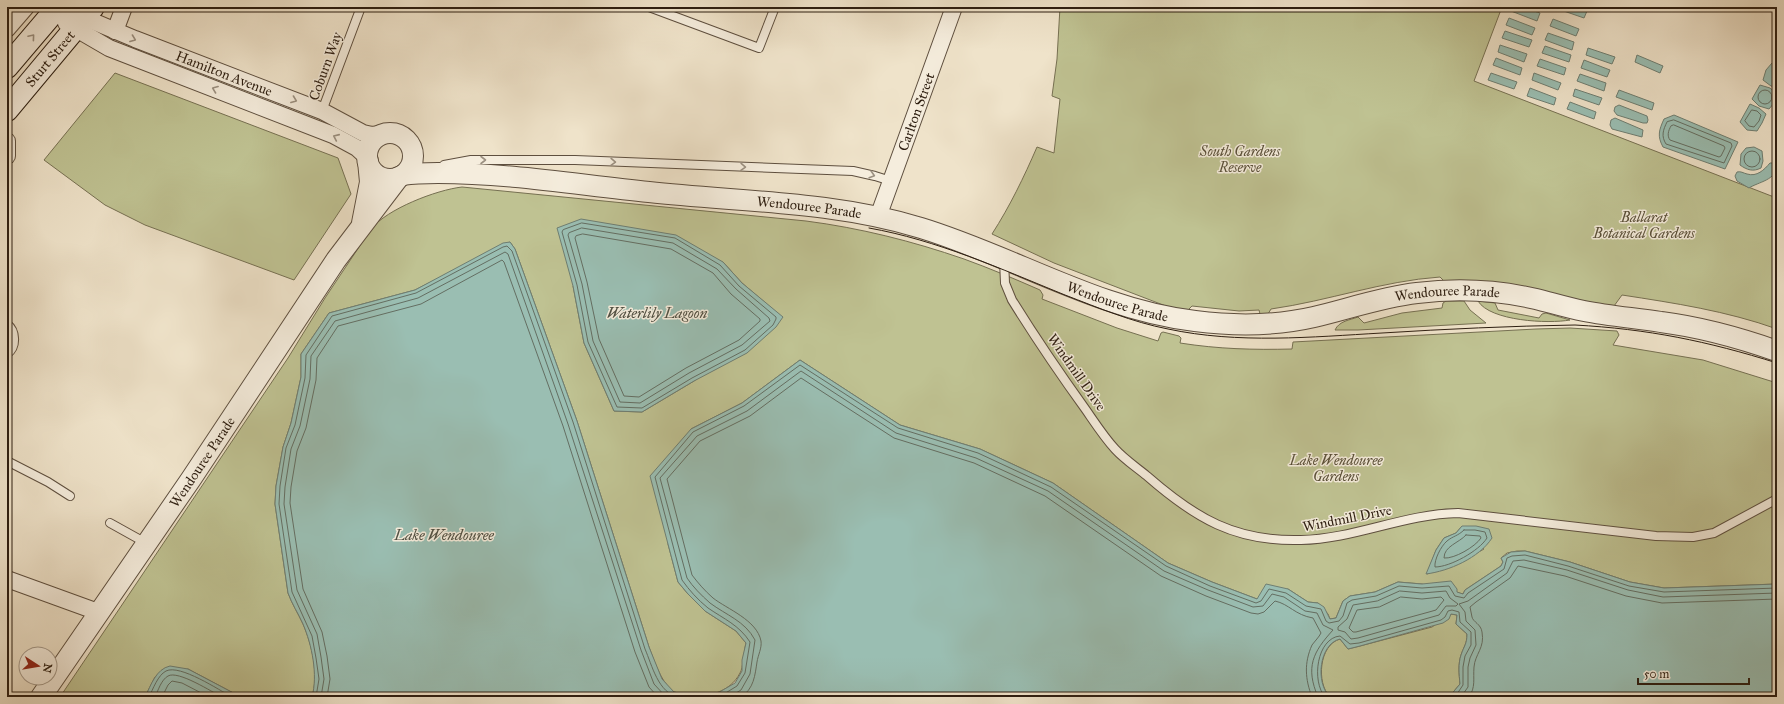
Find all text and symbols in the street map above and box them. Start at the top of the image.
street label: Sturt Street [22,27,79,91]
street label: Coburn Way [305,29,346,103]
one-way arrow [130,34,137,42]
one-way arrow [28,35,35,42]
street label: Hamilton Avenue [173,47,275,100]
street label: Carlton Street [895,70,939,153]
one-way arrow [211,86,218,94]
one-way arrow [290,95,297,103]
one-way arrow [333,133,340,141]
park label: South Gardens Reserve [1199,143,1281,176]
one-way arrow [480,156,486,164]
one-way arrow [610,157,616,166]
one-way arrow [740,163,746,171]
one-way arrow [868,170,875,179]
street label: Wendouree Parade [756,193,863,223]
park label: Ballarat Botanical Gardens [1592,209,1696,242]
street label: Wendouree Parade [1064,278,1170,326]
street label: Wendouree Parade [1394,282,1501,305]
water label: Waterlily Lagoon [607,304,707,322]
street label: Windmill Drive [1044,330,1110,414]
street label: Wendouree Parade [166,414,239,511]
park label: Lake Wendouree Gardens [1288,452,1383,485]
street label: Windmill Drive [1301,501,1393,535]
water label: Lake Wendouree [393,526,494,544]
north arrow [18,646,58,686]
scale bar [1638,660,1749,686]
text: N [40,662,55,675]
text: 50 m [1644,667,1669,681]

